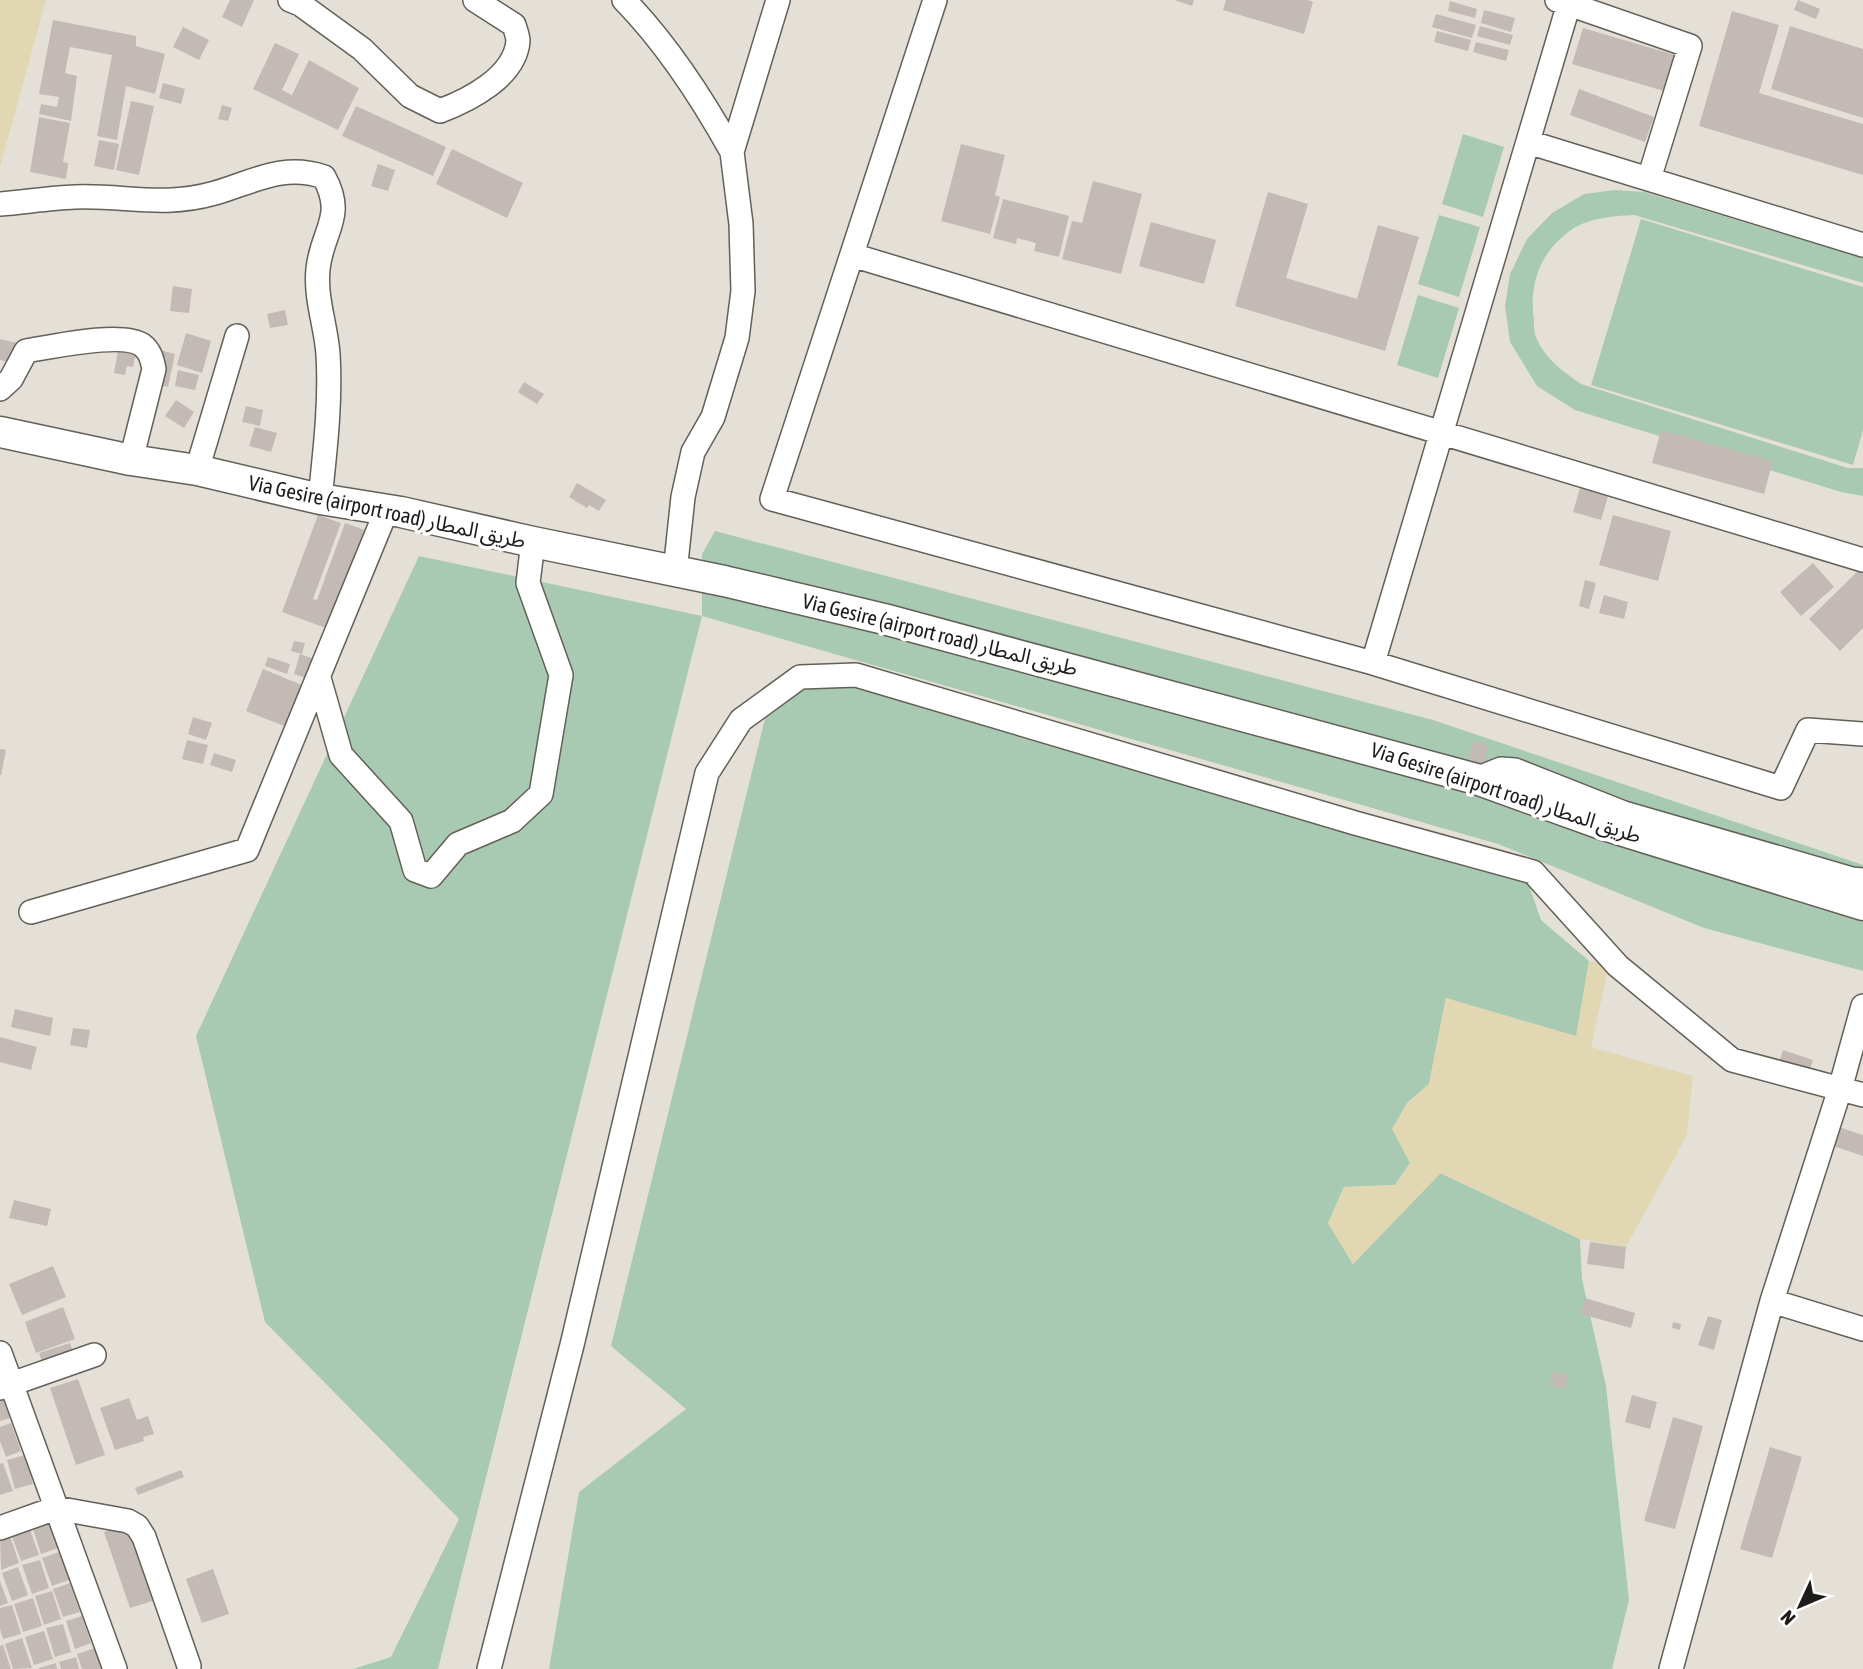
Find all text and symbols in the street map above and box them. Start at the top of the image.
street label: Via Gesire (airport road) طريق المطار [246,470,528,554]
street label: Via Gesire (airport road) طريق المطار [800,588,1080,682]
street label: Via Gesire (airport road) طريق المطار [1367,737,1645,849]
north arrow [1765,1571,1835,1641]
text: N [1776,1606,1800,1629]

